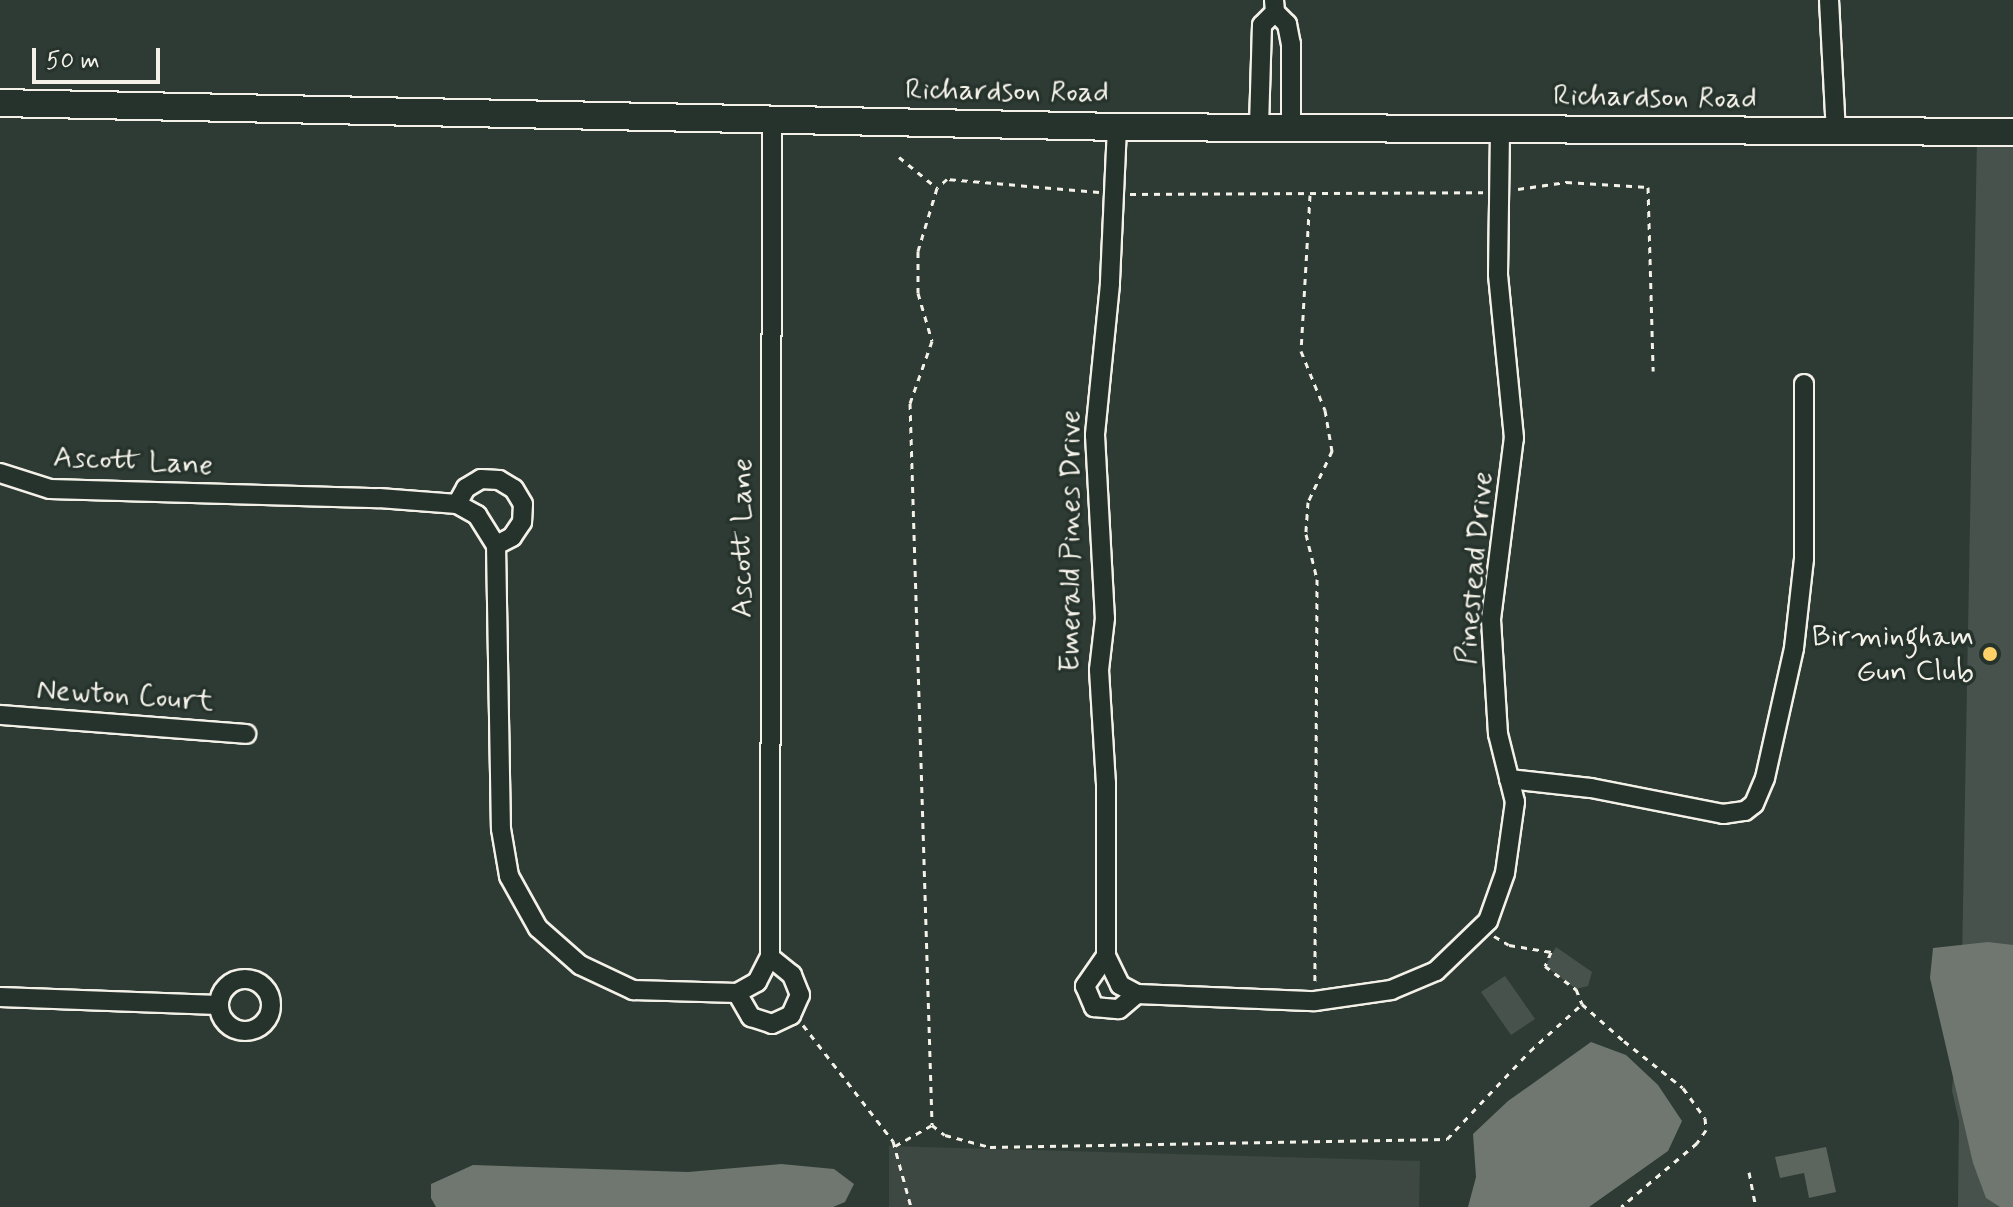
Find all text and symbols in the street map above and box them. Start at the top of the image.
scale bar [36,32,164,82]
text: 50 m [46,46,100,77]
street label: Richardson Road [905,72,1109,112]
street label: Richardson Road [1553,78,1757,118]
street label: Emerald Pines Drive [1053,415,1089,667]
street label: Ascott Lane [52,440,214,484]
street label: Ascott Lane [725,458,761,618]
street label: Pinestead Drive [1449,471,1501,665]
place label: Birmingham Gun Club [1812,619,1974,690]
marker: Birmingham Gun Club [1981,645,1999,663]
street label: Newton Court [37,672,213,720]

